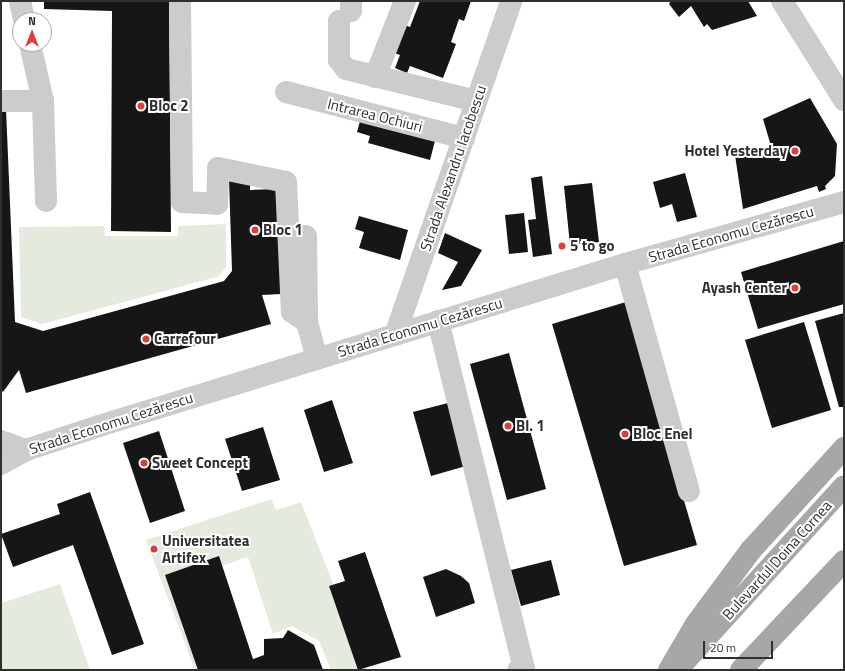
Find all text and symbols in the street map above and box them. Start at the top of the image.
north arrow [12,12,52,52]
text: N [28,13,36,29]
street label: Strada Alexandru Iacobescu [416,83,490,253]
street label: Intrarea Ochiuri [326,94,424,136]
place label: Bloc 2 [149,97,189,115]
marker: Bloc 2 [136,101,146,111]
place label: Hotel Yesterday [684,142,787,160]
marker: Hotel Yesterday [790,146,800,156]
street label: Strada Economu Cezărescu [646,202,816,266]
place label: Bloc 1 [263,221,303,239]
marker: Bloc 1 [250,225,260,235]
place label: 5 to go [570,237,614,255]
marker: 5 to go [557,241,567,251]
place label: Ayash Center [702,279,787,297]
marker: Ayash Center [790,283,800,293]
street label: Strada Economu Cezărescu [336,293,504,361]
place label: Carrefour [154,330,216,348]
marker: Carrefour [141,334,151,344]
street label: Strada Economu Cezărescu [27,388,195,458]
place label: Bl. 1 [516,417,545,435]
marker: Bl. 1 [503,421,513,431]
place label: Bloc Enel [633,425,692,443]
marker: Bloc Enel [620,429,630,439]
place label: Sweet Concept [152,454,248,472]
marker: Sweet Concept [139,458,149,468]
street label: Bulevardul Doina Cornea [719,497,835,623]
place label: Universitatea Artifex [162,531,249,566]
marker: Universitatea Artifex [149,544,159,554]
scale bar [705,633,775,659]
text: 20 m [710,638,736,657]

